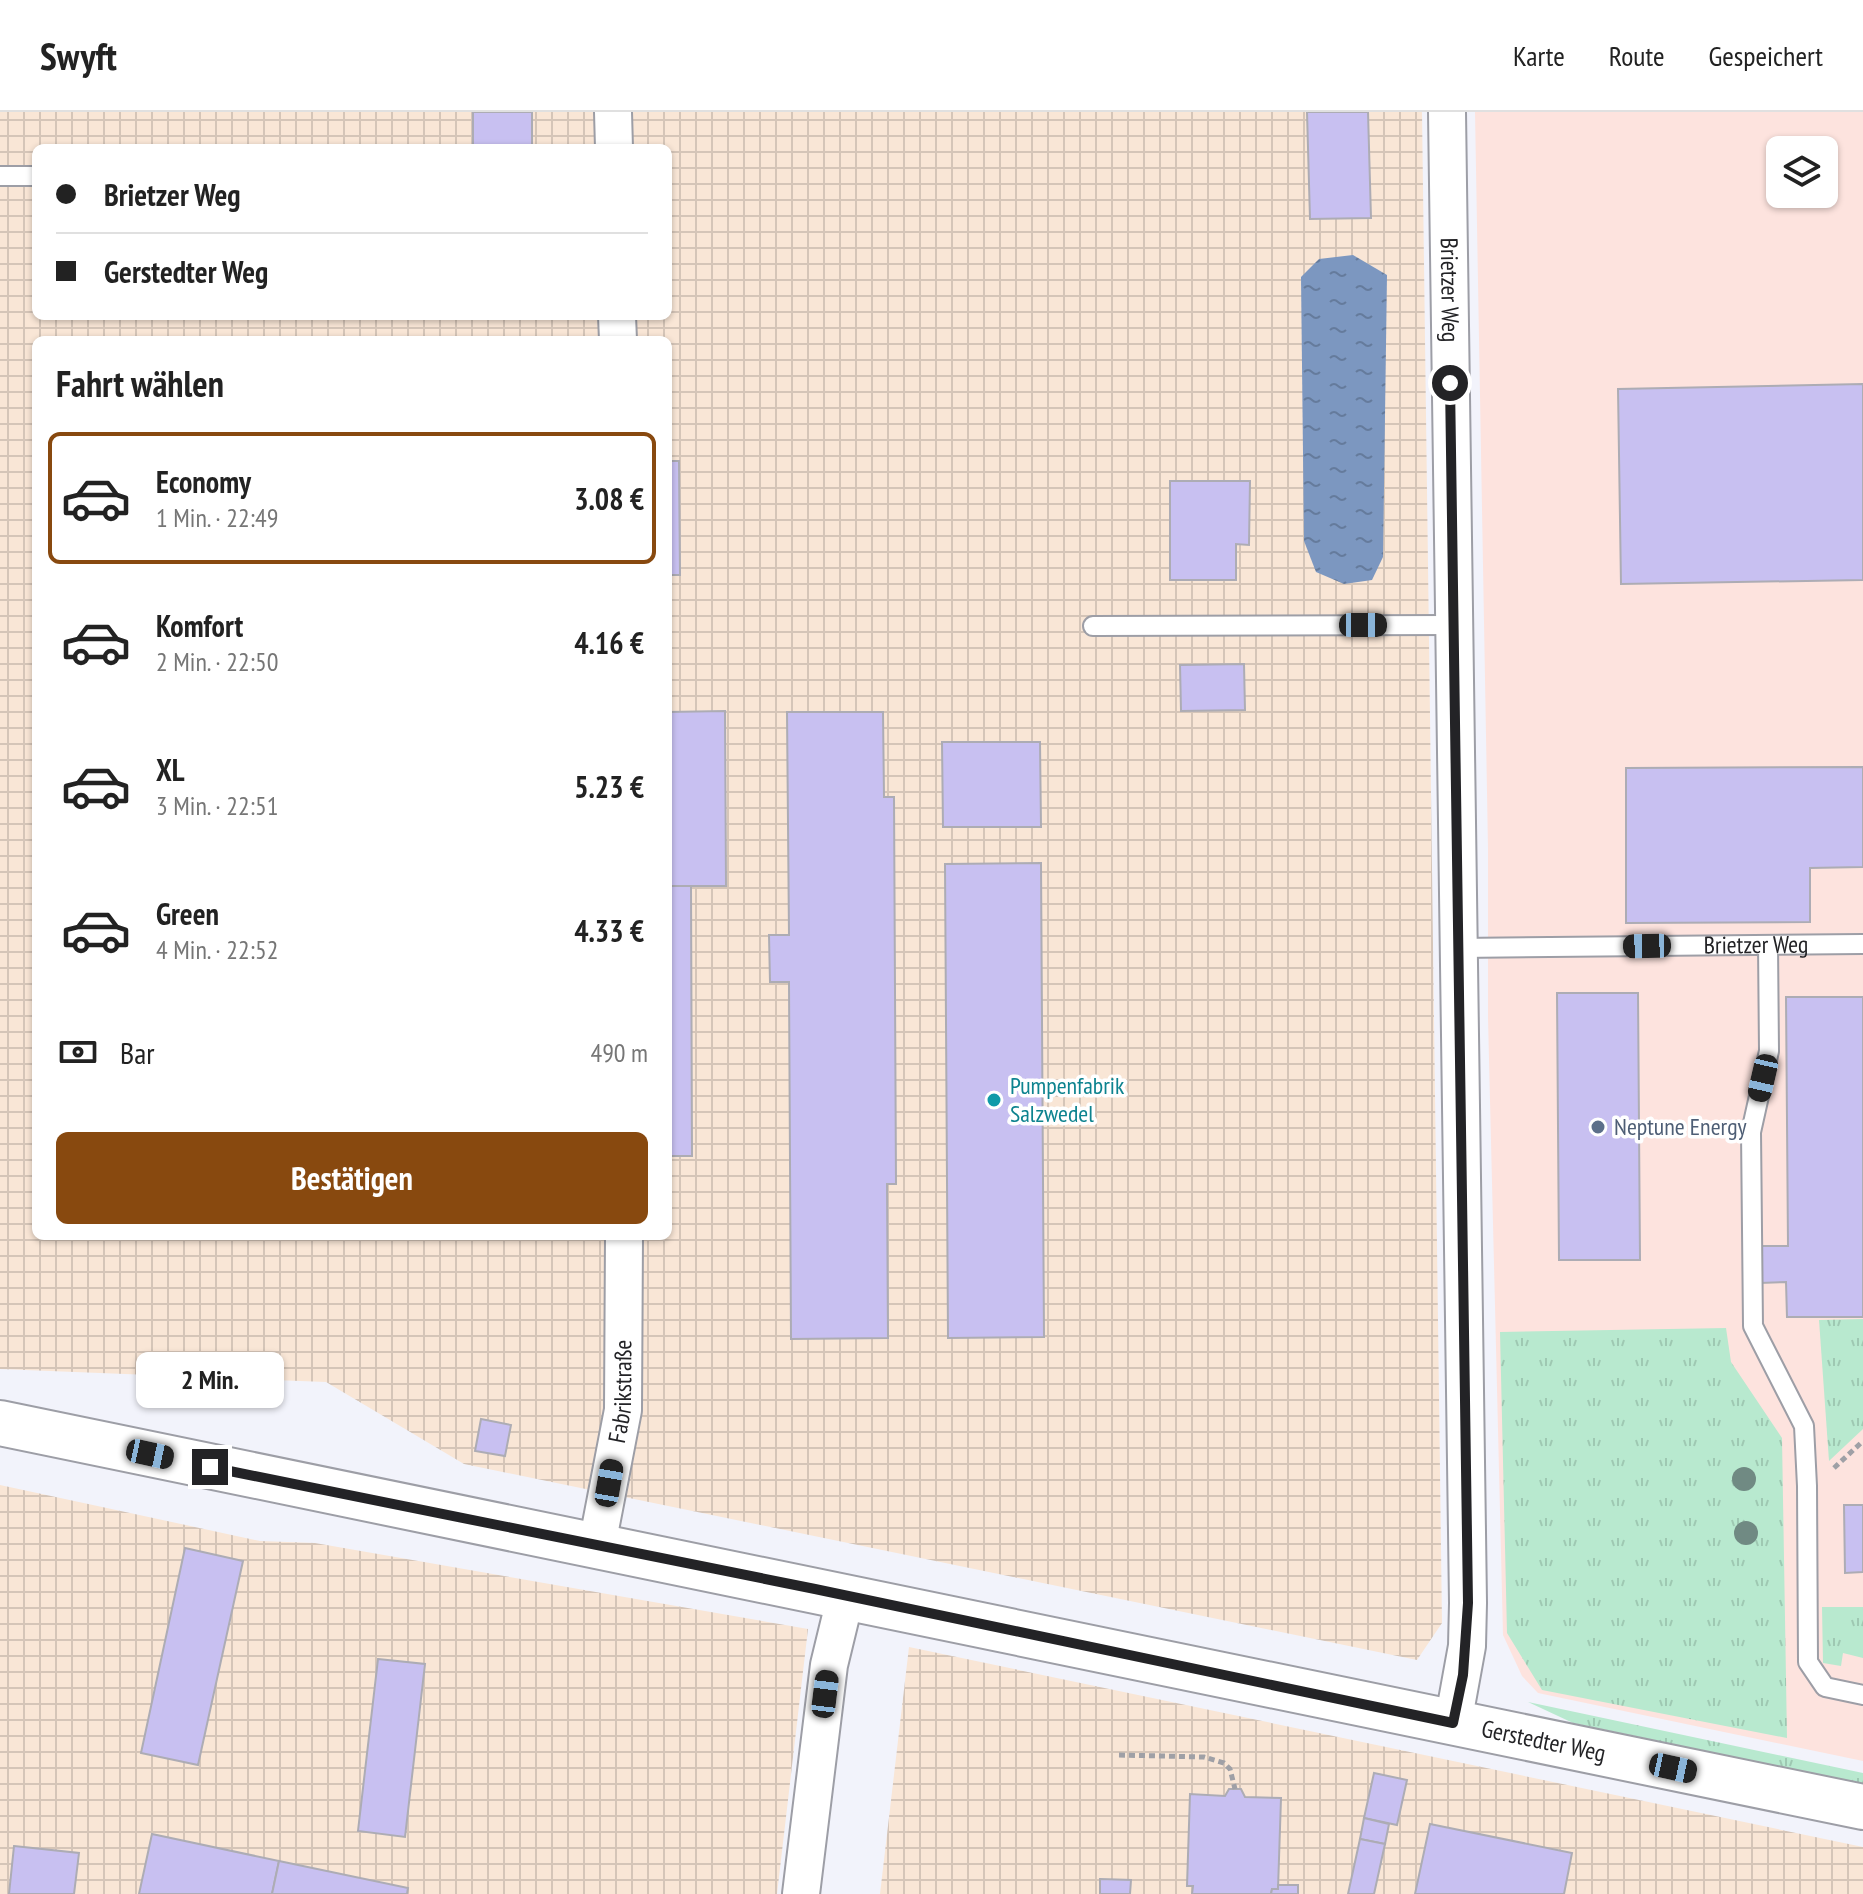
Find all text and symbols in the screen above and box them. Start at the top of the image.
text: Swyft [40,31,117,80]
text: Karte [1513,37,1565,74]
text: Route [1609,37,1664,74]
text: Gespeichert [1708,37,1823,74]
map controls [1766,136,1838,208]
button: layers [1766,136,1838,208]
text: Brietzer Weg [104,175,241,214]
street label: Brietzer Weg [1434,237,1466,342]
text: Gerstedter Weg [104,252,268,291]
text: Fahrt wählen [56,360,224,407]
route start [1432,365,1468,401]
icon: car [60,462,132,534]
text: Economy [156,462,251,501]
text: 3.08 € [574,479,644,518]
text: 1 Min. · 22:49 [156,501,278,534]
icon: car [60,606,132,678]
text: Komfort [156,606,243,645]
car [1339,613,1387,637]
text: 4.16 € [574,623,644,662]
text: 2 Min. · 22:50 [156,645,278,678]
icon: car [60,750,132,822]
text: XL [156,750,185,789]
text: 5.23 € [574,767,644,806]
text: 3 Min. · 22:51 [156,789,278,822]
icon: car [60,894,132,966]
text: Green [156,894,219,933]
text: 4.33 € [574,911,644,950]
street label: Brietzer Weg [1704,929,1808,961]
text: 4 Min. · 22:52 [156,933,278,966]
car [1623,934,1671,958]
icon: cash [56,1030,100,1074]
text: Bar [120,1033,154,1072]
text: 490 m [590,1036,648,1069]
car [1746,1052,1780,1104]
place label: Pumpenfabrik Salzwedel [1010,1070,1125,1129]
marker: Pumpenfabrik Salzwedel [985,1091,1003,1109]
place label: Neptune Energy [1614,1111,1747,1142]
marker: Neptune Energy [1589,1118,1607,1136]
button: Bestätigen [56,1132,648,1224]
street label: Fabrikstraße [601,1340,638,1446]
callout: 2 Min. [136,1351,284,1407]
text: 2 Min. [181,1363,239,1396]
car [124,1437,176,1471]
route end [192,1449,228,1485]
car [593,1457,625,1509]
car [810,1669,840,1719]
street label: Gerstedter Weg [1479,1713,1609,1769]
car [1647,1751,1699,1785]

